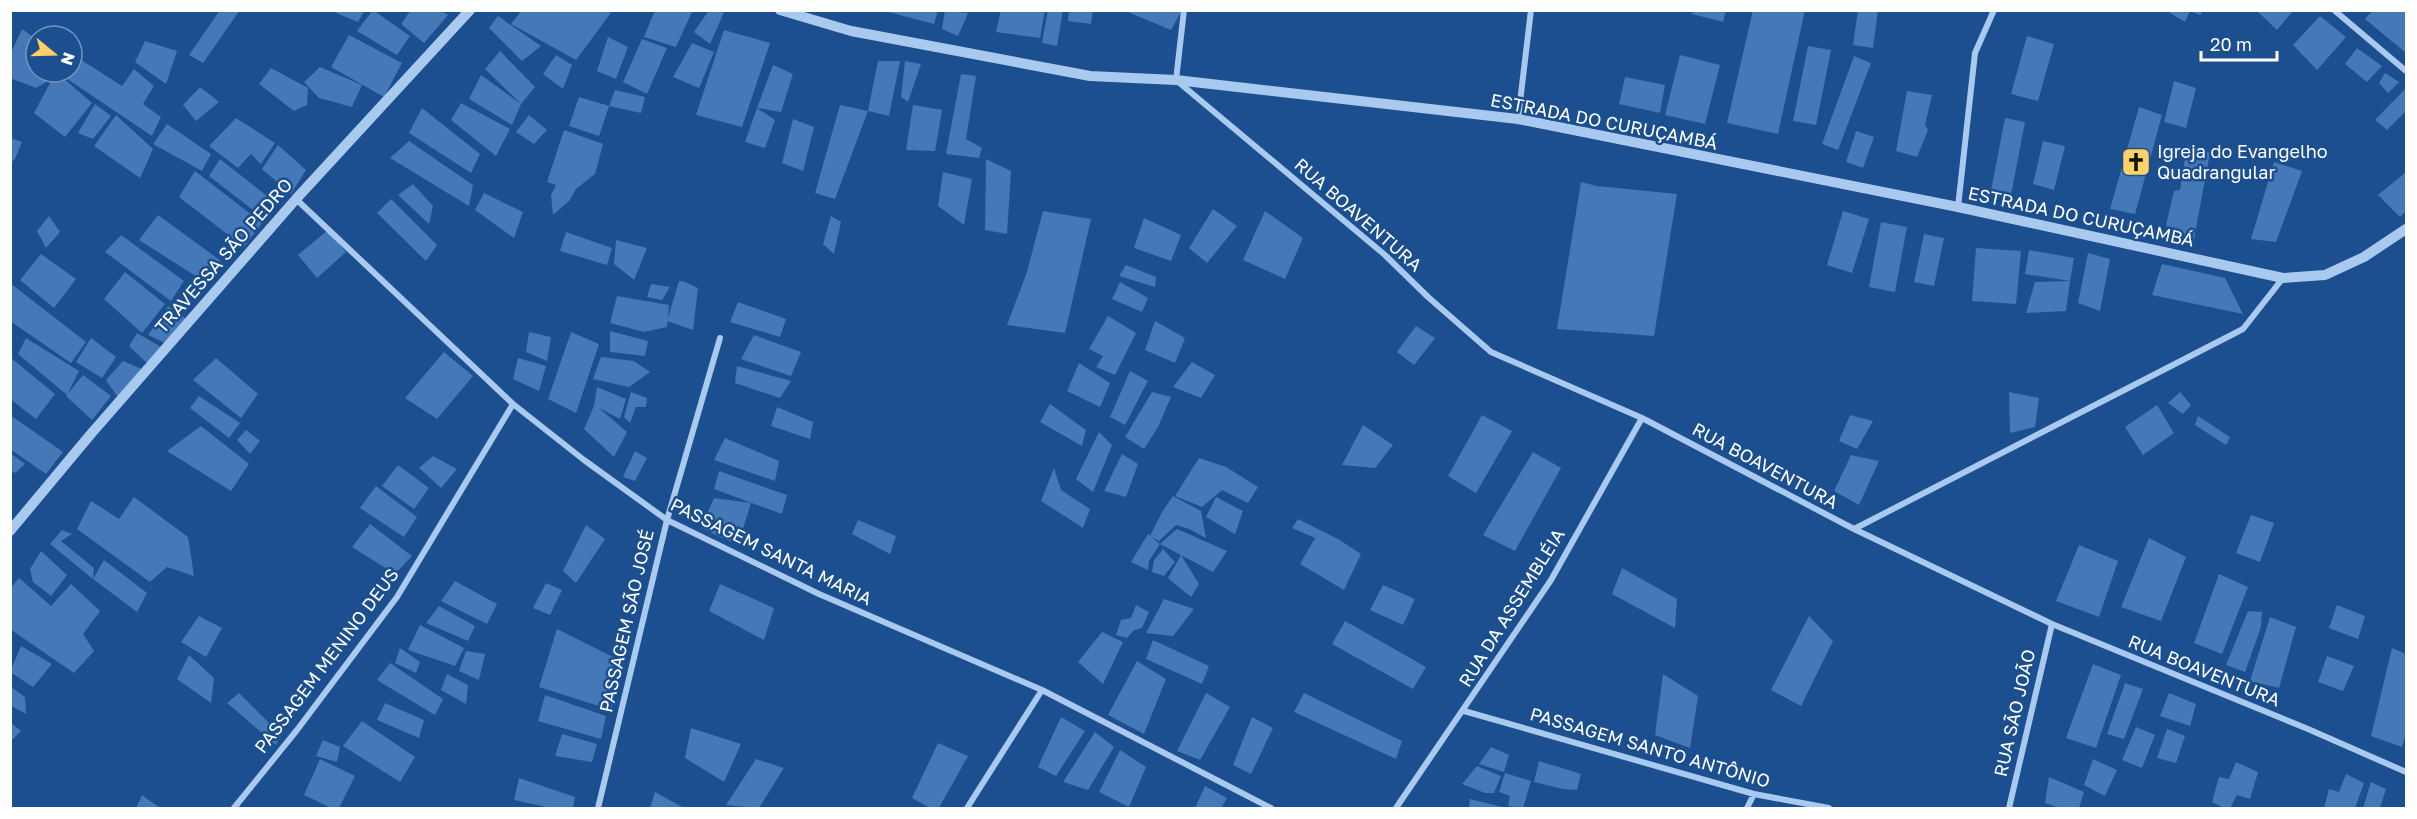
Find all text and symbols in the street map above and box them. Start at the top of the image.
north arrow [24,24,84,84]
scale bar [2201,24,2278,62]
text: 20 m [2210,33,2252,55]
text: N [57,50,80,68]
street label: ESTRADA DO CURUÇAMBÁ [1489,88,1720,154]
place label: Igreja do Evangelho Quadrangular [2157,140,2328,183]
church icon: Igreja do Evangelho Quadrangular [2120,146,2152,178]
street label: RUA BOAVENTURA [1290,153,1427,276]
street label: TRAVESSA SÃO PEDRO [150,173,297,337]
street label: ESTRADA DO CURUÇAMBÁ [1966,181,2196,251]
street label: RUA BOAVENTURA [1689,417,1842,513]
street label: PASSAGEM SANTA MARIA [667,493,876,609]
street label: RUA DA ASSEMBLÉIA [1453,524,1569,691]
street label: PASSAGEM SÃO JOSÉ [594,527,658,714]
street label: PASSAGEM MENINO DEUS [249,564,403,757]
street label: RUA BOAVENTURA [2125,630,2284,711]
street label: RUA SÃO JOÃO [1989,647,2039,779]
street label: PASSAGEM SANTO ANTÔNIO [1528,702,1773,792]

